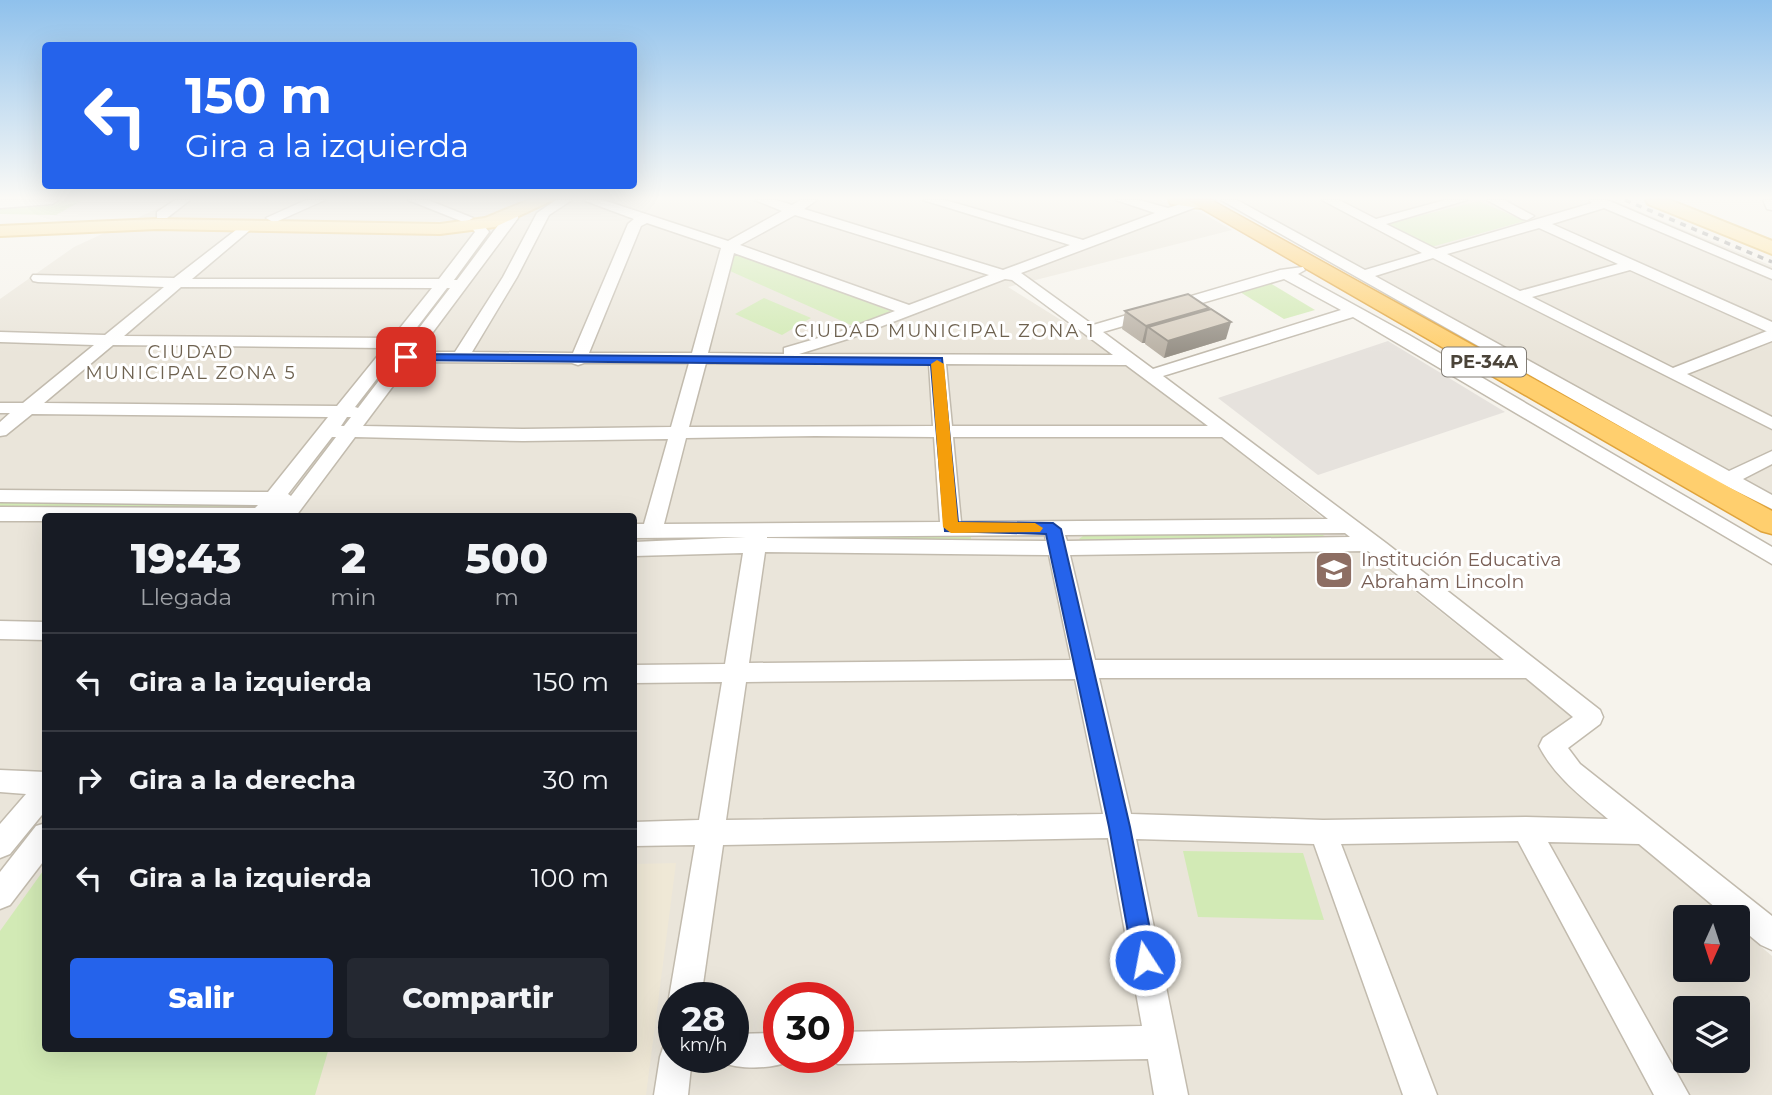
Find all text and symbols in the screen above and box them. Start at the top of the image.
text: 150 m [185,66,332,125]
icon: left [70,70,161,161]
text: Gira a la izquierda [185,126,469,165]
district label: CIUDAD MUNICIPAL ZONA 1 [794,320,1096,342]
pin [376,327,436,387]
icon: arrive [387,338,425,376]
district label: CIUDAD MUNICIPAL ZONA 5 [85,341,297,384]
road number: PE-34A [1442,348,1526,376]
text: 19:43 [131,532,242,584]
text: 2 [341,532,366,584]
text: 500 [465,532,548,584]
place label: Institución Educativa Abraham Lincoln [1361,548,1561,593]
school or university icon: Institución Educativa Abraham Lincoln [1313,549,1355,591]
text: Llegada [140,583,232,611]
text: min [330,583,376,611]
text: m [495,583,519,611]
icon: left [70,663,108,701]
text: Gira a la izquierda [129,666,372,698]
text: 150 m [533,666,609,698]
icon: right [70,761,108,799]
text: Gira a la derecha [129,764,356,796]
text: 30 m [543,764,609,796]
icon: left [70,859,108,897]
text: Gira a la izquierda [129,862,372,894]
text: 100 m [531,862,609,894]
north arrow [1673,905,1750,982]
map controls [1673,905,1750,1073]
position arrow [1108,923,1182,997]
button: Salir [70,958,333,1038]
button: Compartir [347,958,609,1038]
speed limit sign: 30 [763,982,854,1073]
button: layers [1673,996,1750,1073]
text: 28 [682,997,725,1040]
text: km/h [679,1034,728,1056]

